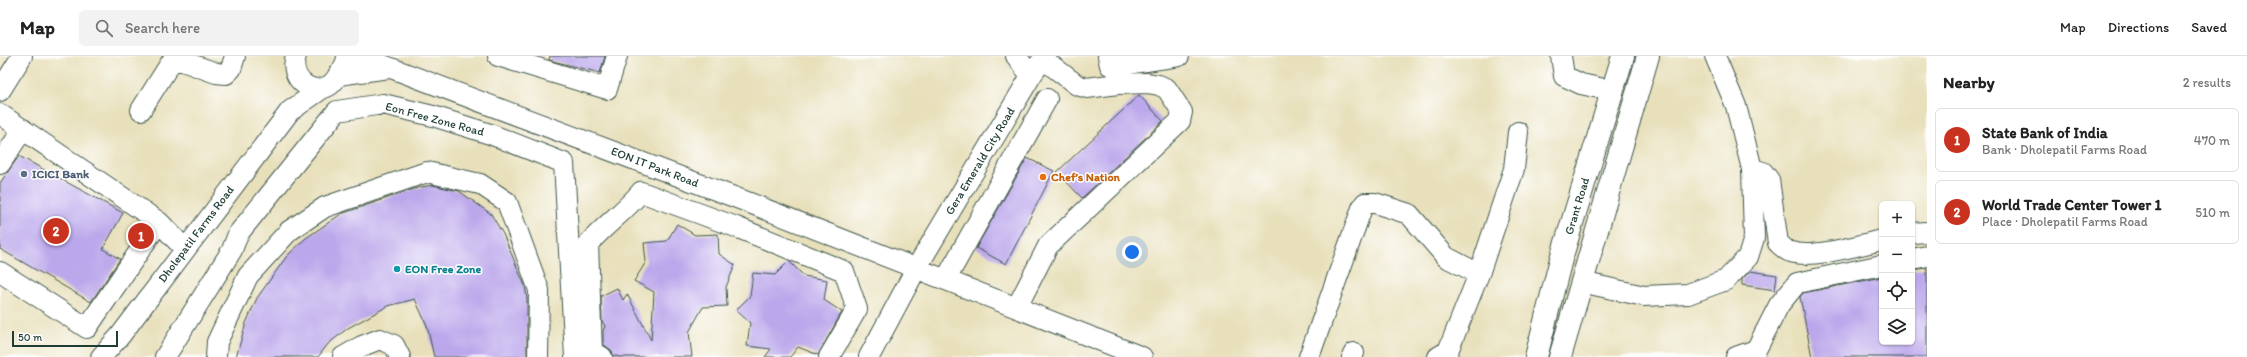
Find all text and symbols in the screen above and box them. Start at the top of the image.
search box [79,10,359,46]
text: Map [20,16,55,39]
icon: search [93,17,115,39]
text: Search here [125,19,200,37]
text: Map [2060,19,2086,36]
text: Directions [2108,19,2169,36]
text: Saved [2191,19,2227,36]
text: Nearby [1943,72,1995,92]
text: 2 results [2183,75,2231,90]
street label: Eon Free Zone Road [384,99,486,139]
street label: Gera Emerald City Road [942,104,1018,217]
text: State Bank of India [1982,124,2108,142]
text: 1 [1954,133,1960,148]
text: 470 m [2194,133,2230,148]
text: Bank · Dholepatil Farms Road [1982,142,2147,157]
street label: EON IT Park Road [609,144,701,190]
place label: ICICI Bank [32,167,90,181]
marker: ICICI Bank [19,169,29,179]
place label: Chef’s Nation [1051,170,1121,184]
marker: Chef’s Nation [1038,172,1048,182]
street label: Grant Road [1562,175,1592,236]
street label: Dholepatil Farms Road [155,183,237,285]
text: World Trade Center Tower 1 [1982,196,2161,214]
map controls [1879,201,1915,345]
button: + [1879,201,1915,237]
text: 2 [1954,205,1960,220]
text: 510 m [2195,205,2230,220]
text: Place · Dholepatil Farms Road [1982,214,2148,229]
pin: 2 [43,216,69,246]
pin: 1 [128,221,154,251]
button: − [1879,237,1915,273]
your location [1122,242,1142,262]
place label: EON Free Zone [405,262,482,276]
marker: EON Free Zone [392,264,402,274]
button: locate [1879,273,1915,309]
button: layers [1879,309,1915,345]
scale bar [12,329,118,348]
text: 50 m [18,331,42,344]

